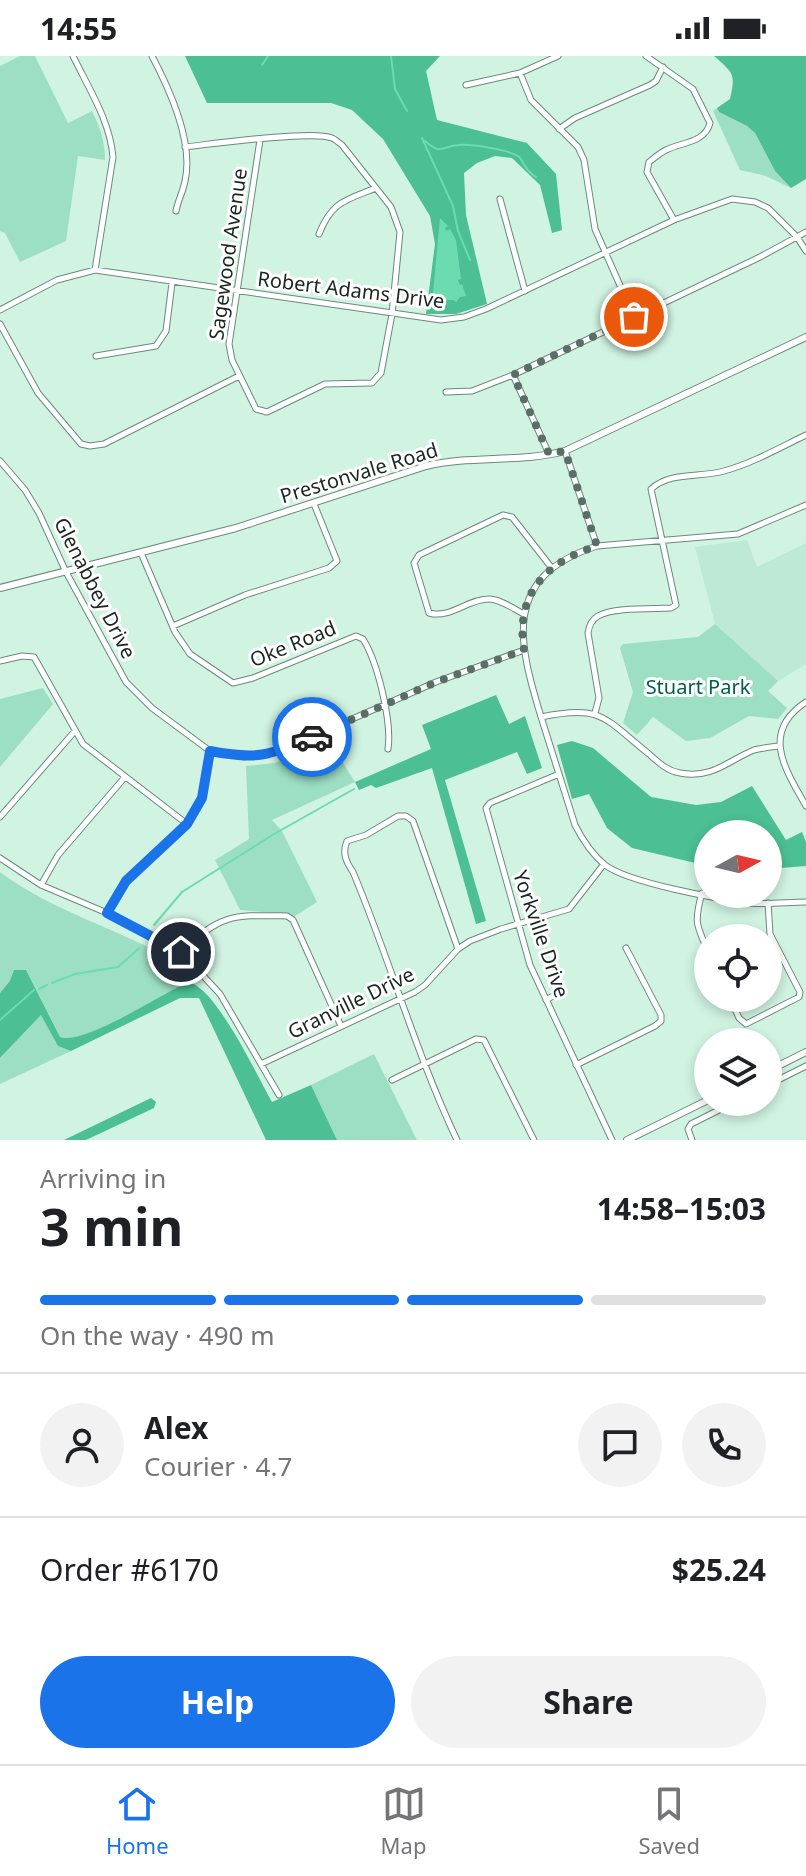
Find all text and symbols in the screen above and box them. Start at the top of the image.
text: 14:55 [40,8,117,49]
street label: Sagewood Avenue [202,166,253,341]
street label: Robert Adams Drive [256,265,446,314]
pin [600,283,668,351]
icon: bag [612,295,656,339]
street label: Prestonvale Road [277,436,441,509]
street label: Glenabbey Drive [48,513,143,663]
street label: Oke Road [246,614,340,673]
park label: Stuart Park [646,673,751,700]
courier [272,697,352,777]
icon: car [290,715,334,759]
north arrow [694,820,782,908]
map controls [694,820,782,1116]
street label: Yorkville Drive [507,867,576,1001]
pin [147,918,215,986]
button: locate [694,924,782,1012]
icon: home [159,930,203,974]
street label: Granville Drive [283,960,419,1045]
button: layers [694,1028,782,1116]
text: Arriving in [40,1160,166,1196]
text: 14:58–15:03 [597,1188,766,1229]
text: 3 min [40,1190,183,1261]
text: On the way · 490 m [40,1317,274,1353]
button: person [40,1403,124,1487]
button: chat [578,1403,662,1487]
button: phone [682,1403,766,1487]
text: Alex [144,1407,208,1448]
text: Courier · 4.7 [144,1448,292,1484]
text: Order #6170 [40,1549,219,1590]
text: $25.24 [672,1549,766,1590]
button: Help [40,1656,395,1748]
button: Share [411,1656,766,1748]
tab: Home [106,1782,169,1860]
tab: Map [381,1782,426,1860]
tab: Saved [638,1782,700,1860]

